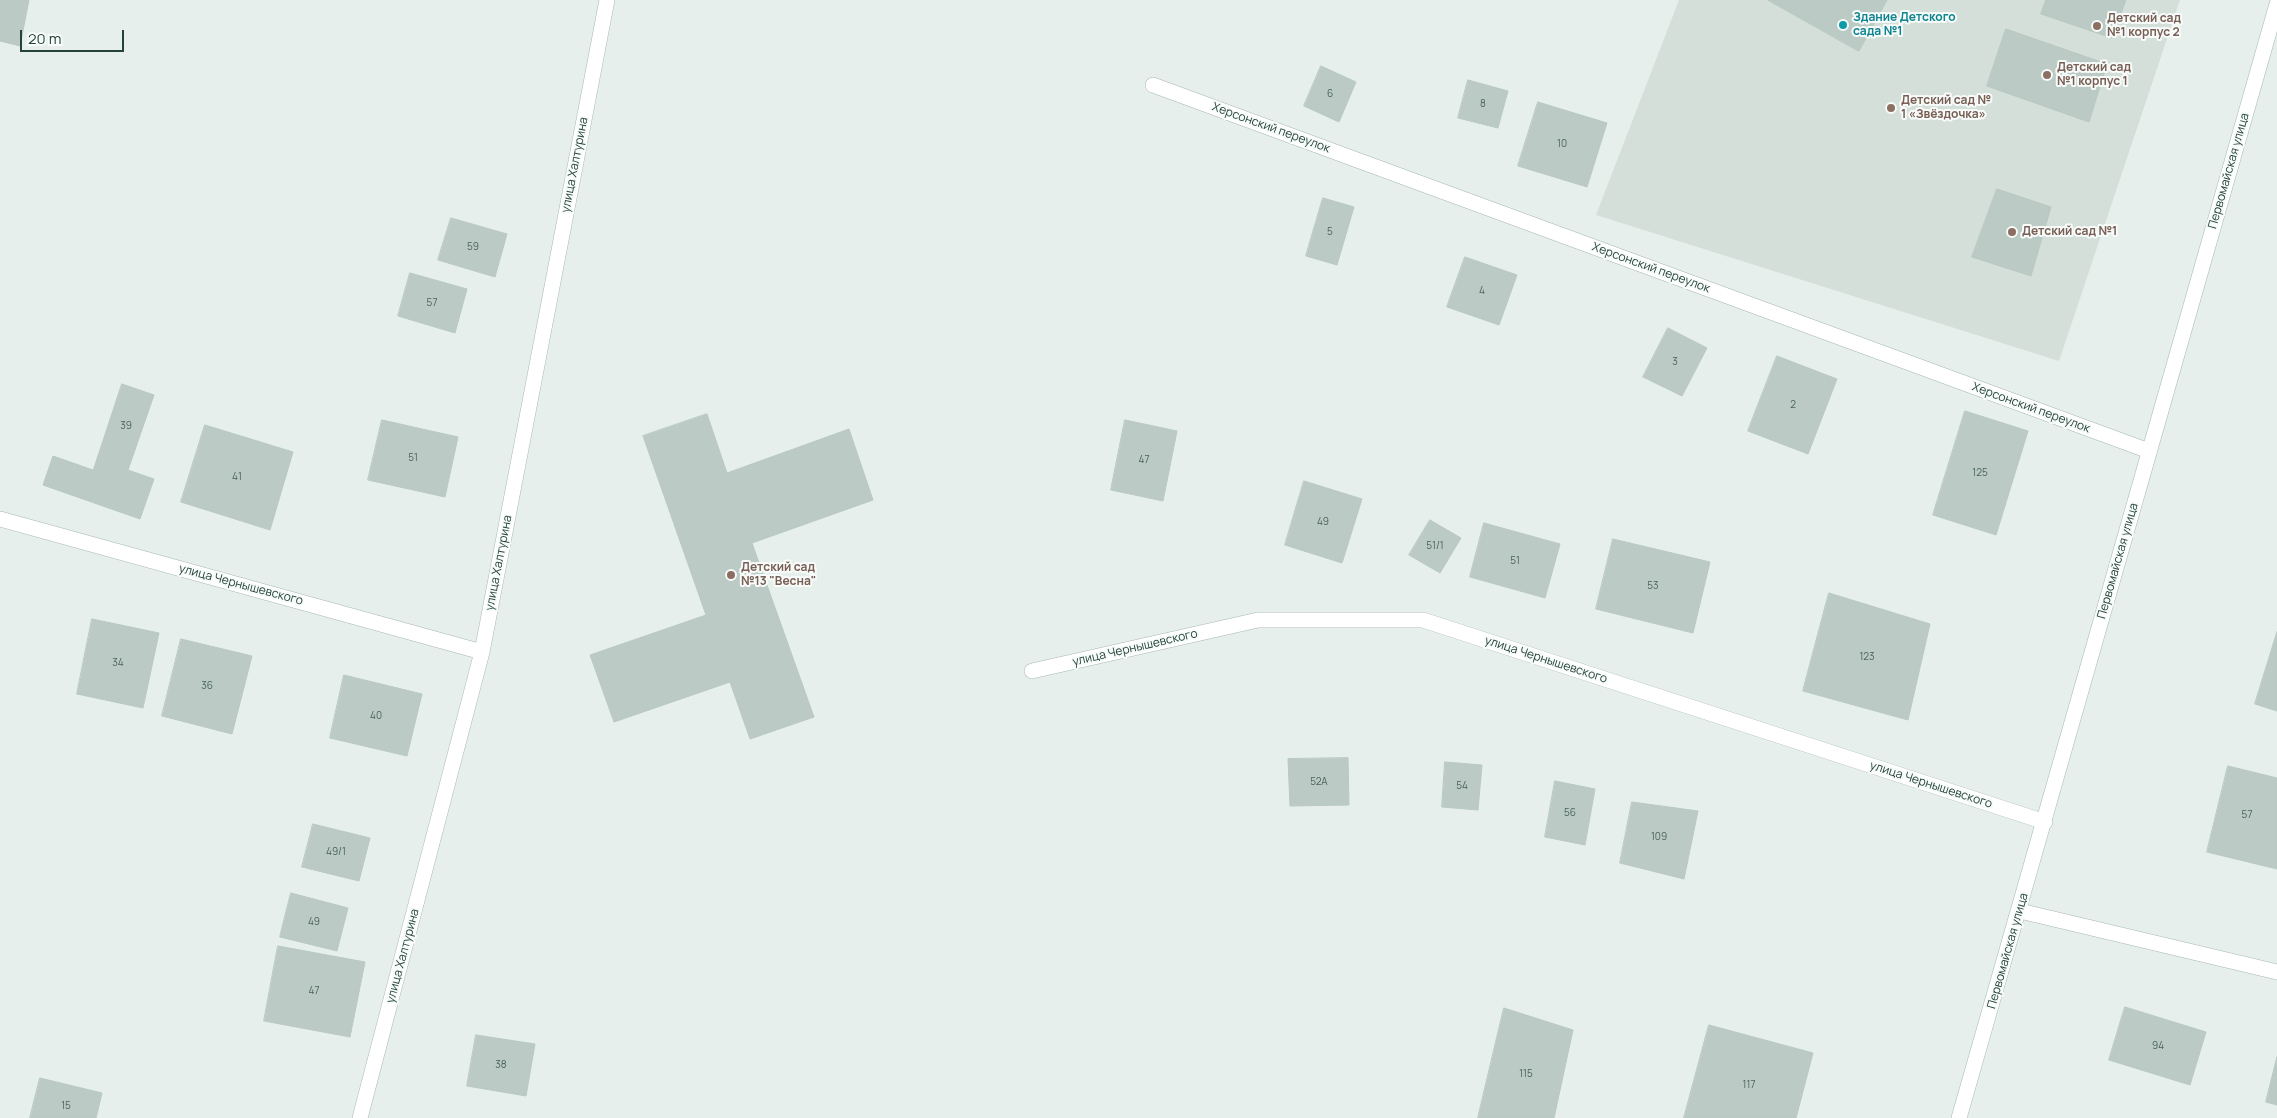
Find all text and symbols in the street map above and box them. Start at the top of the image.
place label: Здание Детского сада №1 [1853,11,1956,39]
place label: Детский сад №1 корпус 2 [2107,12,2181,40]
marker: Здание Детского сада №1 [1837,19,1849,31]
scale bar [22,20,126,52]
marker: Детский сад №1 корпус 2 [2091,20,2103,32]
text: 20 m [28,28,61,49]
place label: Детский сад №1 корпус 1 [2057,61,2131,89]
marker: Детский сад №1 корпус 1 [2041,69,2053,81]
house number: 6 [1327,88,1333,100]
place label: Детский сад № 1 «Звёздочка» [1901,94,1991,122]
house number: 8 [1480,98,1486,110]
street label: Херсонский переулок [1210,100,1332,156]
marker: Детский сад № 1 «Звёздочка» [1885,102,1897,114]
street label: Первомайская улица [2206,111,2252,231]
street label: улица Халтурина [559,116,591,214]
house number: 10 [1557,138,1567,150]
place label: Детский сад №1 [2022,225,2117,239]
house number: 5 [1327,226,1333,238]
marker: Детский сад №1 [2006,226,2018,238]
street label: Херсонский переулок [1590,240,1712,296]
house number: 59 [467,241,479,253]
house number: 4 [1479,285,1485,297]
house number: 57 [427,297,437,309]
house number: 3 [1672,356,1678,368]
street label: Херсонский переулок [1970,380,2092,436]
house number: 2 [1790,399,1796,411]
house number: 39 [120,420,132,432]
house number: 51 [408,452,418,464]
house number: 47 [1139,454,1149,466]
house number: 125 [1972,467,1988,479]
house number: 41 [232,471,242,483]
street label: Первомайская улица [2095,501,2141,621]
street label: улица Халтурина [483,514,515,612]
house number: 49 [1317,516,1329,528]
house number: 51/1 [1426,540,1444,552]
house number: 51 [1510,555,1520,567]
street label: улица Чернышевского [177,561,305,609]
place label: Детский сад №13 "Весна" [741,561,816,589]
marker: Детский сад №13 "Весна" [725,569,737,581]
house number: 53 [1647,580,1659,592]
street label: улица Чернышевского [1071,627,1199,669]
street label: улица Чернышевского [1483,633,1609,687]
house number: 123 [1859,651,1875,663]
house number: 34 [112,657,124,669]
house number: 36 [201,680,213,692]
house number: 40 [370,710,382,722]
street label: улица Чернышевского [1868,758,1994,812]
house number: 52А [1310,776,1328,788]
house number: 54 [1456,780,1468,792]
house number: 56 [1564,807,1576,819]
house number: 57 [2242,809,2252,821]
house number: 109 [1651,831,1667,843]
house number: 49/1 [326,846,346,858]
street label: Первомайская улица [1985,891,2031,1011]
street label: улица Халтурина [383,907,423,1005]
house number: 49 [308,916,320,928]
house number: 47 [309,985,319,997]
house number: 94 [2152,1040,2164,1052]
house number: 38 [495,1059,507,1071]
house number: 115 [1519,1068,1533,1080]
house number: 117 [1743,1079,1755,1091]
house number: 15 [61,1100,71,1112]

